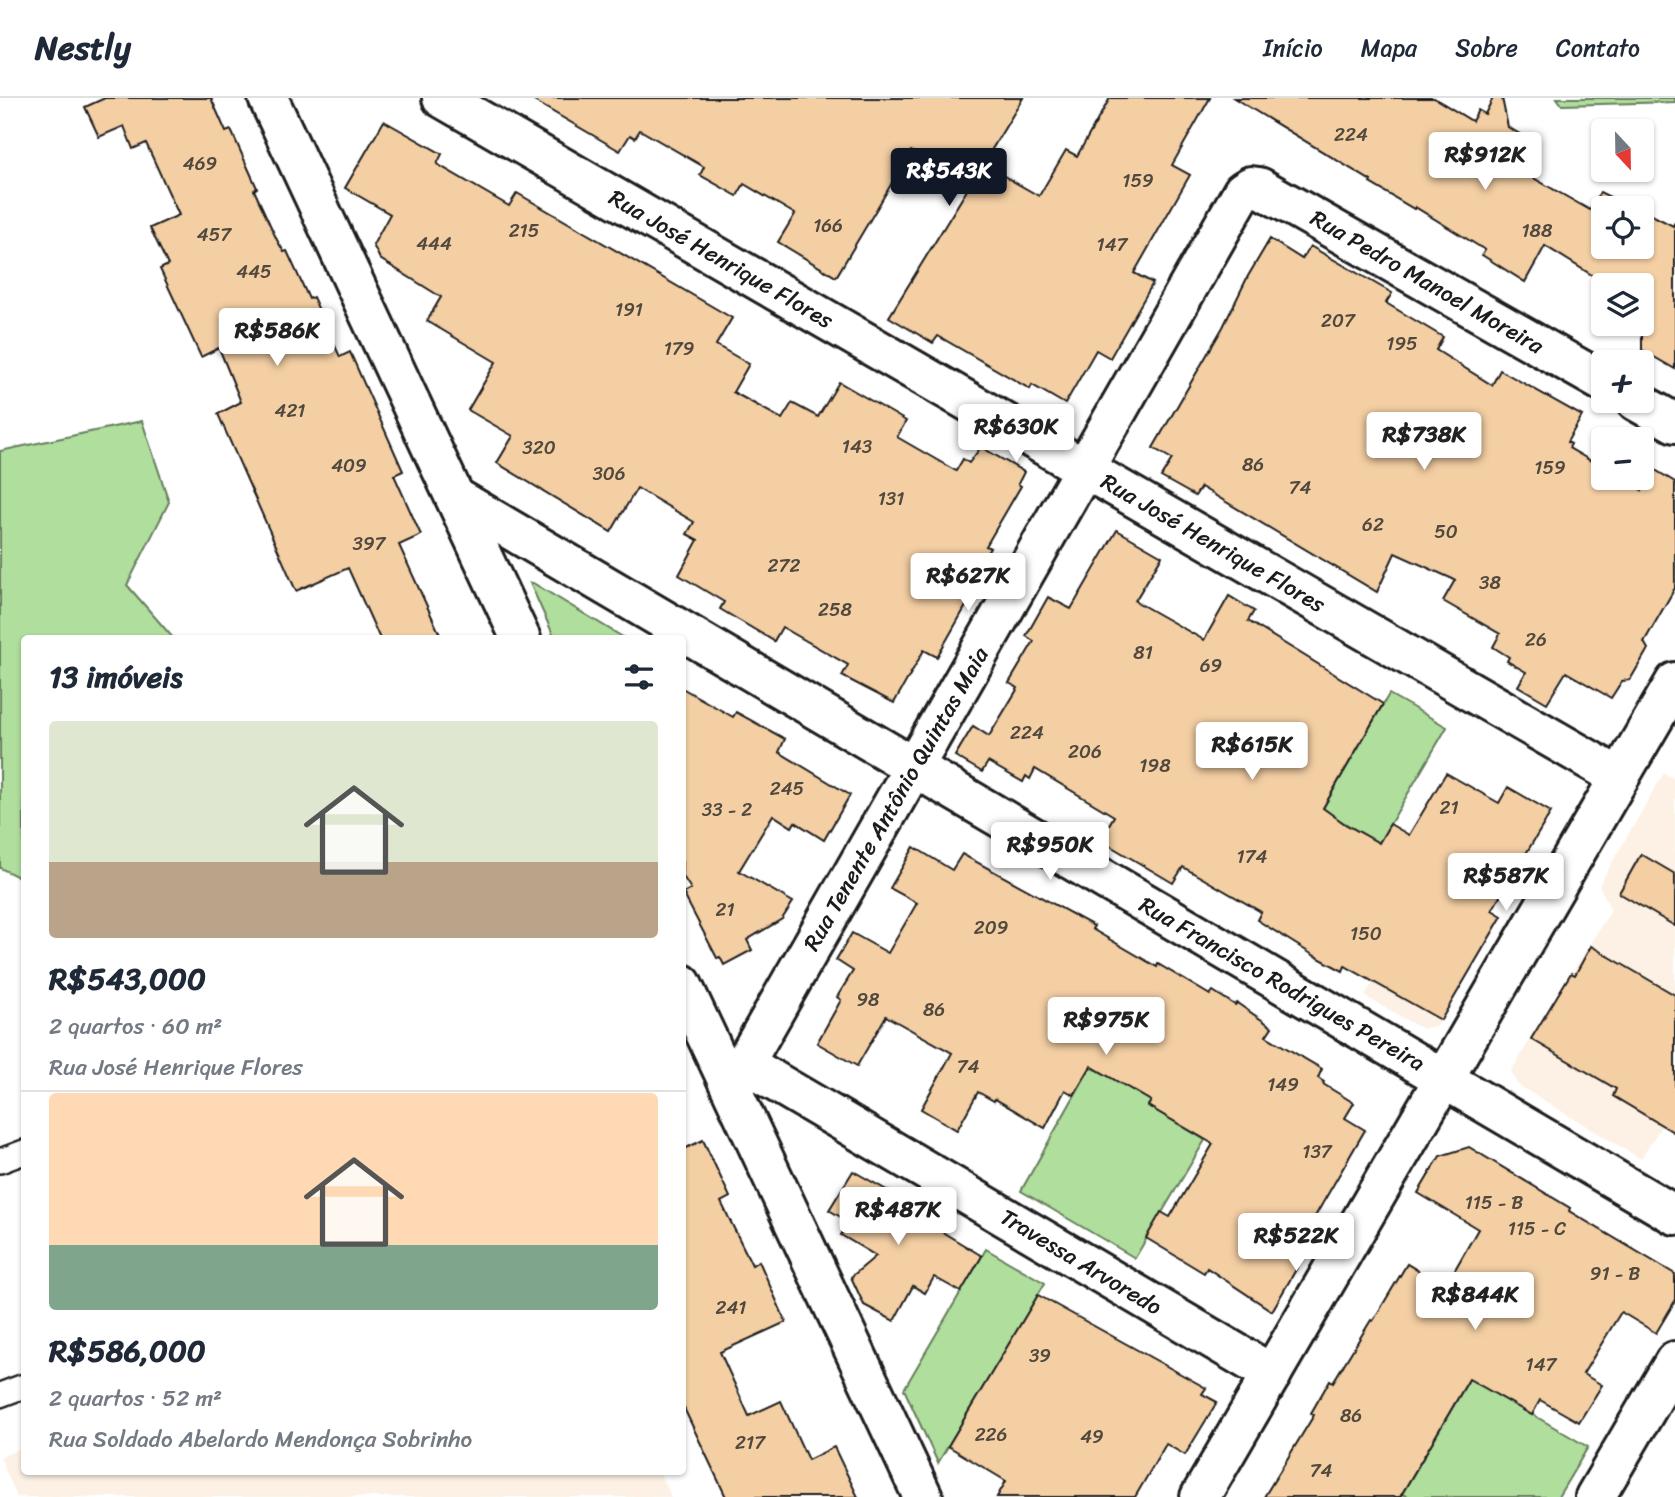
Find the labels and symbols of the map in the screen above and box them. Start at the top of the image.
house number: 224 [1334,118,1368,151]
north arrow [1591,119,1654,182]
pin: R$912K [1428,132,1542,192]
house number: 469 [183,147,217,180]
pin: R$543K [892,148,1006,208]
house number: 159 [1122,164,1154,197]
street label: Rua José Henrique Flores [601,178,842,340]
street label: Rua Pedro Manoel Moreira [1302,198,1552,366]
house number: 166 [813,209,843,242]
house number: 215 [509,214,540,247]
house number: 188 [1521,214,1553,247]
house number: 457 [197,218,232,251]
house number: 444 [416,227,452,260]
house number: 147 [1097,228,1129,261]
house number: 445 [236,255,272,288]
house number: 191 [615,293,643,326]
house number: 207 [1321,304,1356,337]
pin: R$586K [220,308,334,368]
house number: 195 [1386,327,1418,360]
house number: 179 [664,332,694,365]
house number: 421 [275,394,306,427]
pin: R$630K [959,404,1073,464]
pin: R$738K [1367,412,1481,472]
house number: 143 [842,430,873,463]
house number: 320 [522,431,556,464]
house number: 86 [1242,448,1264,481]
house number: 409 [331,449,367,482]
house number: 159 [1534,451,1566,484]
house number: 306 [592,457,626,490]
street label: Rua José Henrique Flores [1093,462,1334,624]
house number: 74 [1289,471,1311,504]
house number: 131 [878,482,904,515]
house number: 62 [1362,508,1384,541]
house number: 50 [1434,515,1458,548]
house number: 397 [353,527,387,560]
house number: 272 [768,549,800,582]
pin: R$627K [911,554,1025,613]
house number: 38 [1479,566,1501,599]
house number: 258 [818,593,853,626]
house number: 26 [1525,623,1547,656]
house number: 81 [1133,636,1153,669]
street label: Rua Tenente Antônio Quintas Maia [792,639,1000,959]
house number: 69 [1200,649,1222,682]
house number: 224 [1010,716,1044,749]
pin: R$615K [1195,722,1309,782]
house number: 206 [1068,735,1102,768]
house number: 198 [1139,749,1171,782]
house number: 245 [770,772,805,805]
house number: 21 [1439,791,1459,824]
house number: 33 - 2 [702,793,752,826]
pin: R$950K [993,822,1107,882]
house number: 174 [1237,840,1268,873]
pin: R$587K [1449,854,1563,913]
street label: Rua Francisco Rodrigues Pereira [1131,885,1433,1083]
house number: 21 [715,893,735,926]
house number: 209 [974,911,1008,944]
house number: 150 [1350,917,1382,950]
house number: 98 [856,983,880,1016]
house number: 86 [923,993,945,1026]
pin: R$975K [1049,998,1163,1057]
house number: 74 [957,1050,979,1083]
house number: 149 [1267,1068,1299,1101]
house number: 137 [1302,1135,1333,1168]
house number: 115 - B [1465,1186,1523,1219]
pin: R$487K [841,1188,955,1247]
street label: Travessa Arvoredo [992,1197,1170,1327]
house number: 115 - C [1508,1212,1566,1245]
pin: R$522K [1239,1214,1353,1273]
house number: 91 - B [1590,1257,1640,1290]
pin: R$844K [1418,1272,1532,1332]
house number: 241 [716,1291,747,1324]
house number: 39 [1029,1339,1051,1372]
house number: 147 [1526,1348,1558,1381]
house number: 86 [1340,1399,1362,1432]
house number: 226 [975,1418,1007,1451]
house number: 49 [1080,1420,1104,1453]
house number: 217 [735,1426,766,1459]
house number: 74 [1310,1454,1332,1487]

